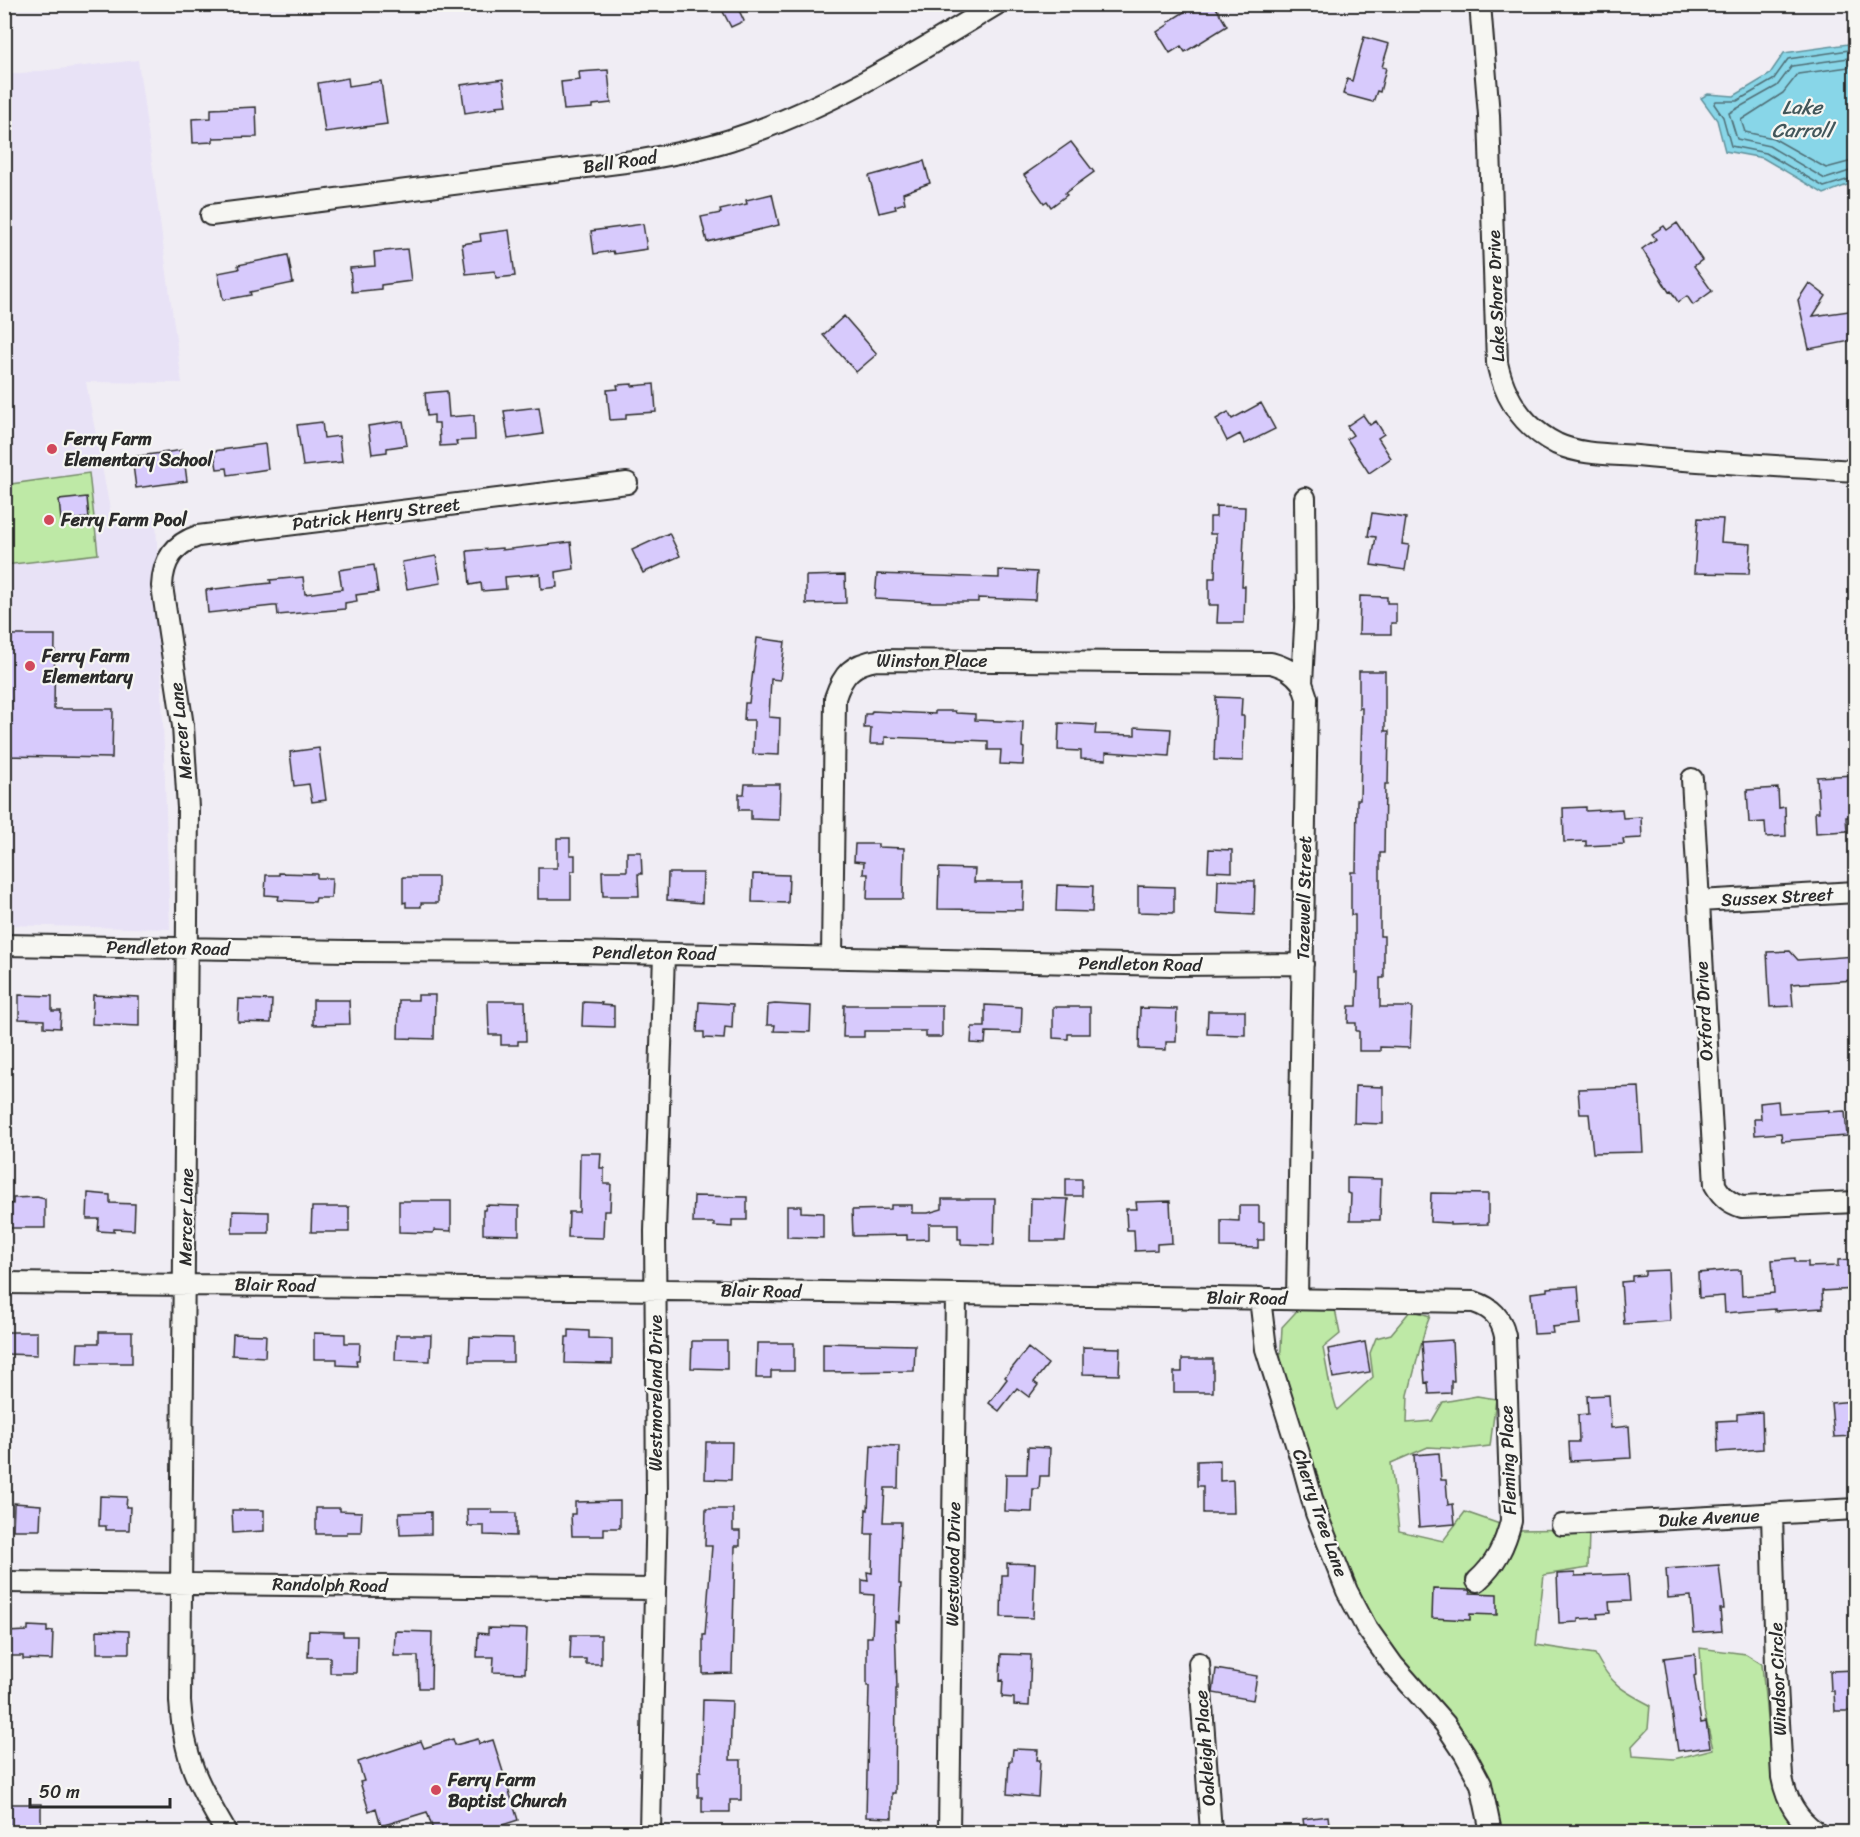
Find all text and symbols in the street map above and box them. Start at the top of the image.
water label: Lake Carroll [1772,90,1837,148]
street label: Bell Road [581,141,660,183]
street label: Lake Shore Drive [1478,229,1514,363]
place label: Ferry Farm Elementary School [63,423,213,476]
marker: Ferry Farm Elementary School [45,442,59,456]
street label: Patrick Henry Street [290,488,462,540]
place label: Ferry Farm Pool [60,504,188,536]
marker: Ferry Farm Pool [42,513,56,527]
place label: Ferry Farm Elementary [41,640,134,693]
street label: Winston Place [877,645,987,677]
marker: Ferry Farm Elementary [23,659,37,673]
street label: Mercer Lane [160,681,202,781]
street label: Tazewell Street [1287,835,1321,960]
street label: Sussex Street [1720,878,1835,916]
street label: Pendleton Road [106,931,232,965]
street label: Pendleton Road [592,936,718,970]
street label: Pendleton Road [1078,947,1204,981]
street label: Oxford Drive [1685,960,1723,1062]
street label: Mercer Lane [169,1168,203,1266]
street label: Blair Road [234,1268,317,1302]
street label: Blair Road [720,1274,803,1308]
street label: Blair Road [1206,1281,1289,1315]
street label: Westmoreland Drive [640,1314,672,1471]
street label: Fleming Place [1490,1405,1526,1515]
street label: Cherry Tree Lane [1283,1444,1357,1582]
street label: Duke Avenue [1658,1499,1760,1537]
street label: Westwood Drive [936,1501,970,1627]
street label: Randolph Road [272,1568,389,1602]
street label: Windsor Circle [1760,1622,1796,1736]
street label: Oakleigh Place [1185,1689,1225,1807]
place label: Ferry Farm Baptist Church [447,1764,567,1817]
scale bar [30,1771,170,1809]
text: 50 m [39,1776,80,1808]
marker: Ferry Farm Baptist Church [429,1783,443,1797]

